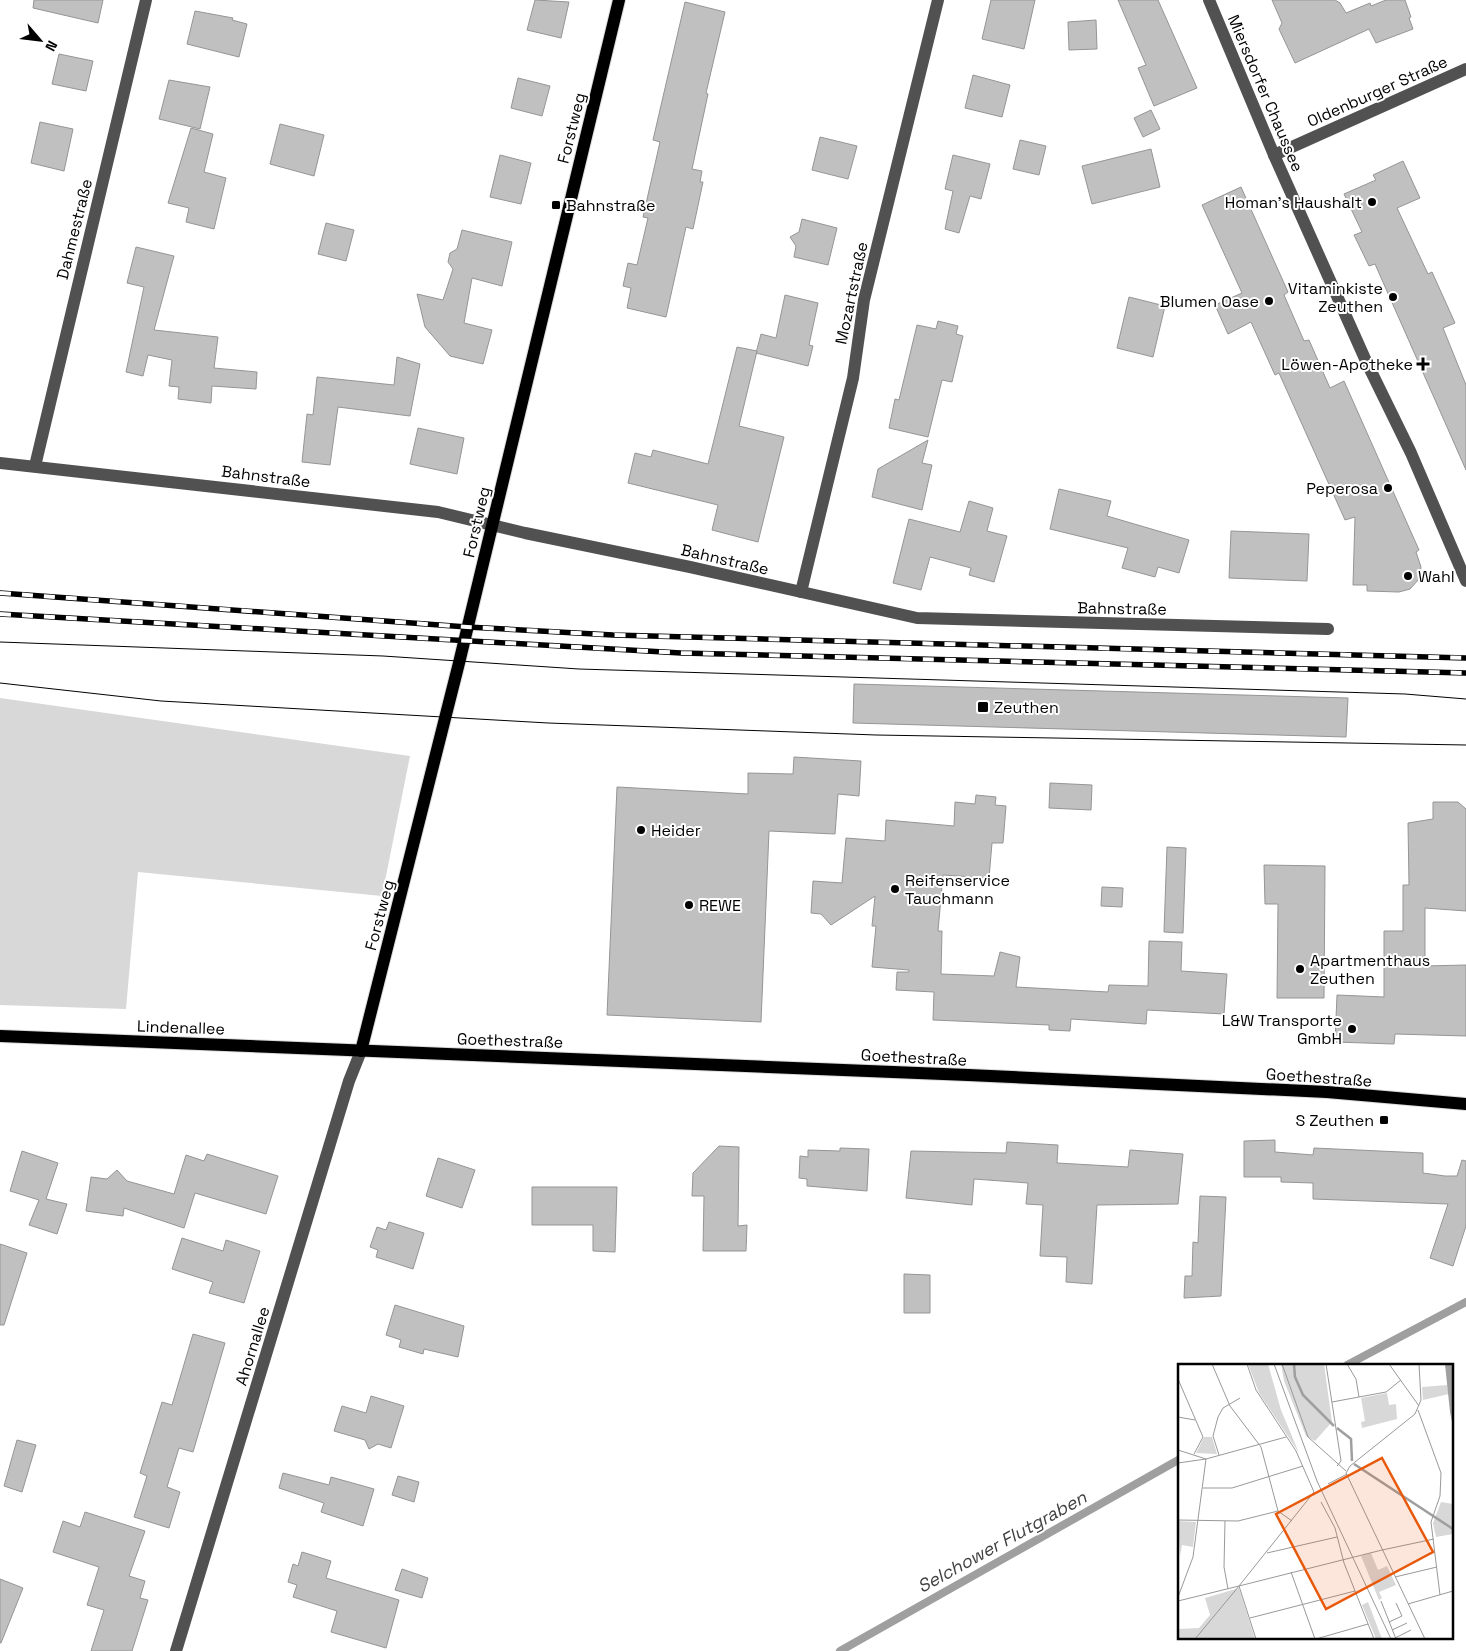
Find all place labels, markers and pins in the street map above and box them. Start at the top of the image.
place label: Homan's Haushalt [1225,192,1362,213]
place label: Bahnstraße [566,195,655,216]
marker: Homan's Haushalt [1366,196,1378,208]
marker: Bahnstraße [550,199,562,211]
place label: Vitaminkiste Zeuthen [1288,278,1383,317]
place label: Blumen Oase [1160,291,1259,312]
marker: Vitaminkiste Zeuthen [1387,291,1399,303]
marker: Blumen Oase [1263,295,1275,307]
place label: Löwen-Apotheke [1281,354,1413,375]
marker: Löwen-Apotheke [1417,358,1429,370]
place label: Peperosa [1306,478,1378,499]
marker: Peperosa [1382,482,1394,494]
place label: Wahl [1418,566,1455,587]
marker: Wahl [1402,570,1414,582]
place label: Zeuthen [994,697,1059,718]
marker: Zeuthen [976,700,990,714]
place label: Heider [651,820,701,841]
marker: Heider [635,824,647,836]
place label: Reifenservice Tauchmann [905,870,1010,909]
marker: Reifenservice Tauchmann [889,883,901,895]
place label: REWE [699,895,741,916]
marker: REWE [683,899,695,911]
place label: Apartmenthaus Zeuthen [1310,950,1430,989]
marker: Apartmenthaus Zeuthen [1294,963,1306,975]
place label: L&W Transporte GmbH [1222,1010,1342,1049]
marker: L&W Transporte GmbH [1346,1023,1358,1035]
place label: S Zeuthen [1295,1110,1374,1131]
marker: S Zeuthen [1378,1114,1390,1126]

